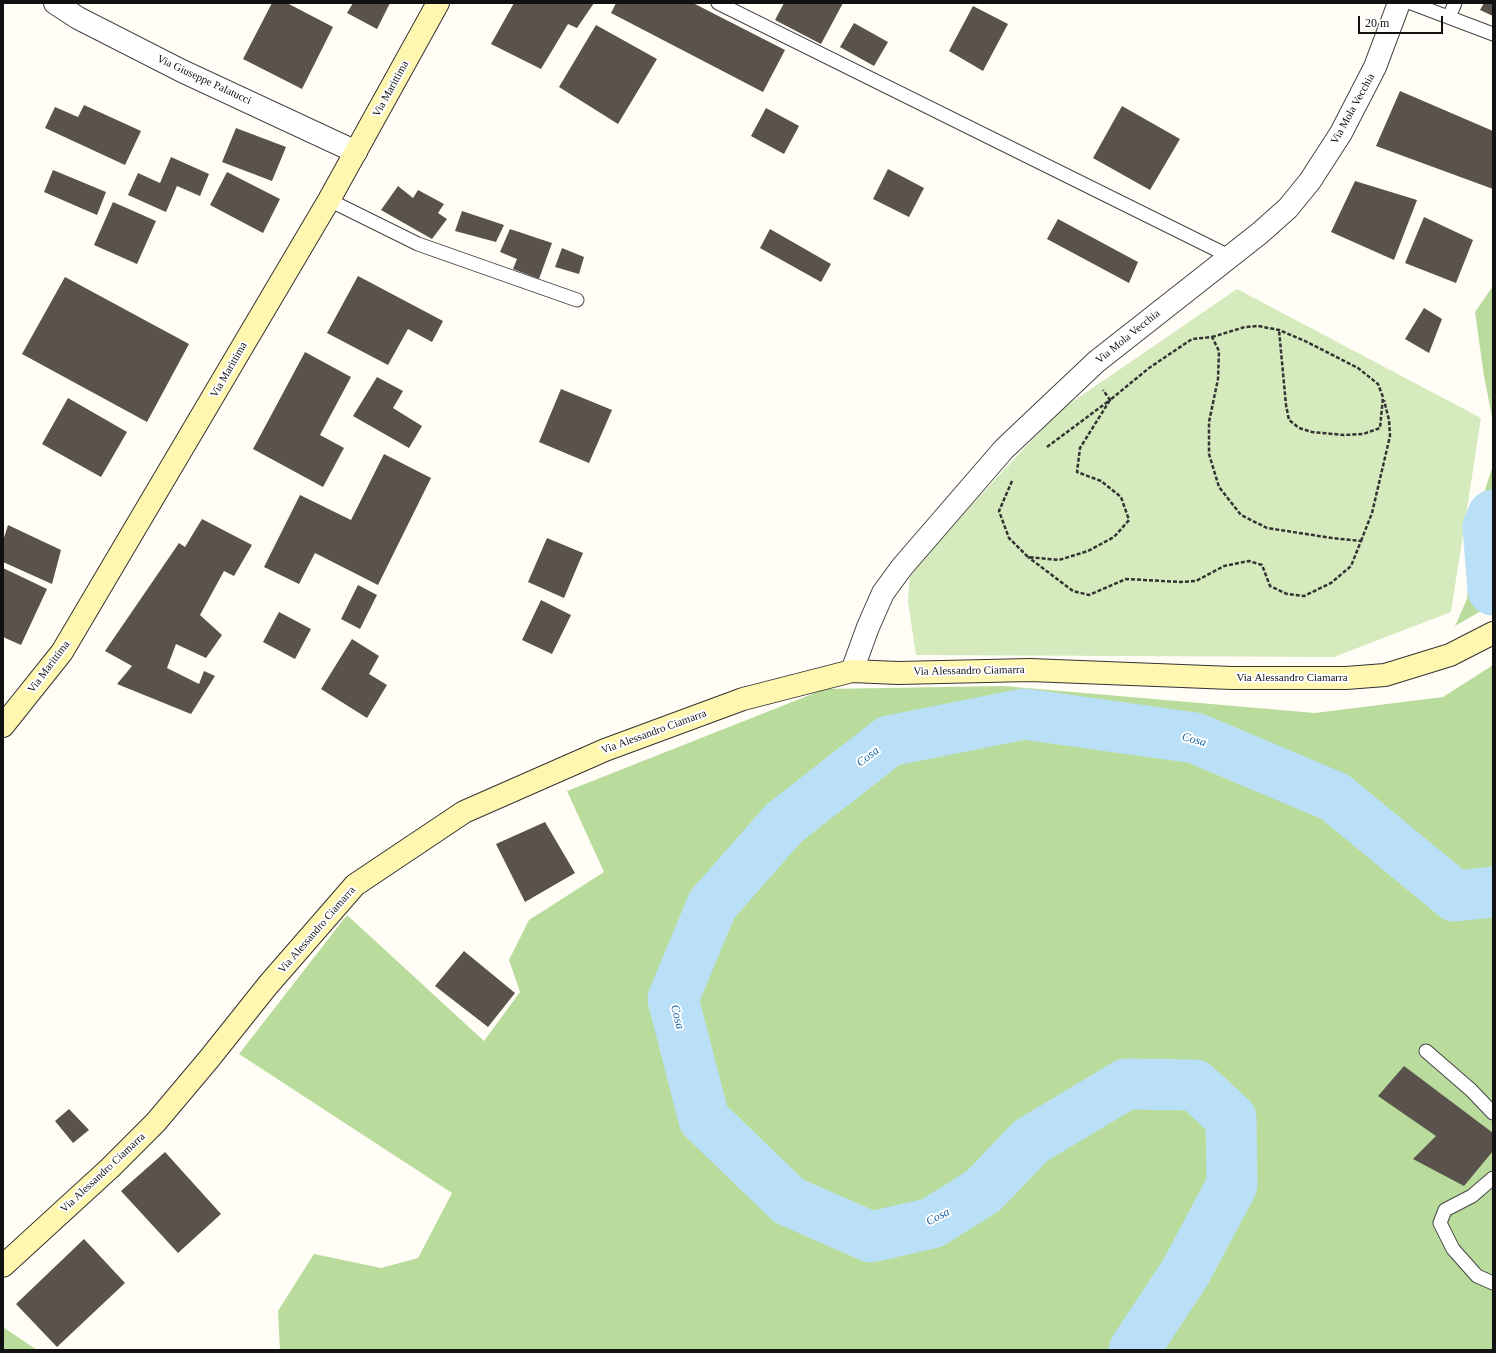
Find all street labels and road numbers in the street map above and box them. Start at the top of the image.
street label: Via Giuseppe Palatucci [155,52,253,108]
street label: Via Marittima [370,59,412,119]
street label: Via Mola Vecchia [1328,71,1378,147]
street label: Via Mola Vecchia [1093,307,1163,367]
street label: Via Marittima [208,340,250,400]
street label: Via Marittima [25,638,73,696]
street label: Via Alessandro Ciamarra [913,663,1025,679]
street label: Via Alessandro Ciamarra [1236,671,1348,685]
street label: Via Alessandro Ciamarra [600,707,708,757]
street label: Via Alessandro Ciamarra [276,884,358,976]
street label: Via Alessandro Ciamarra [58,1130,148,1216]

